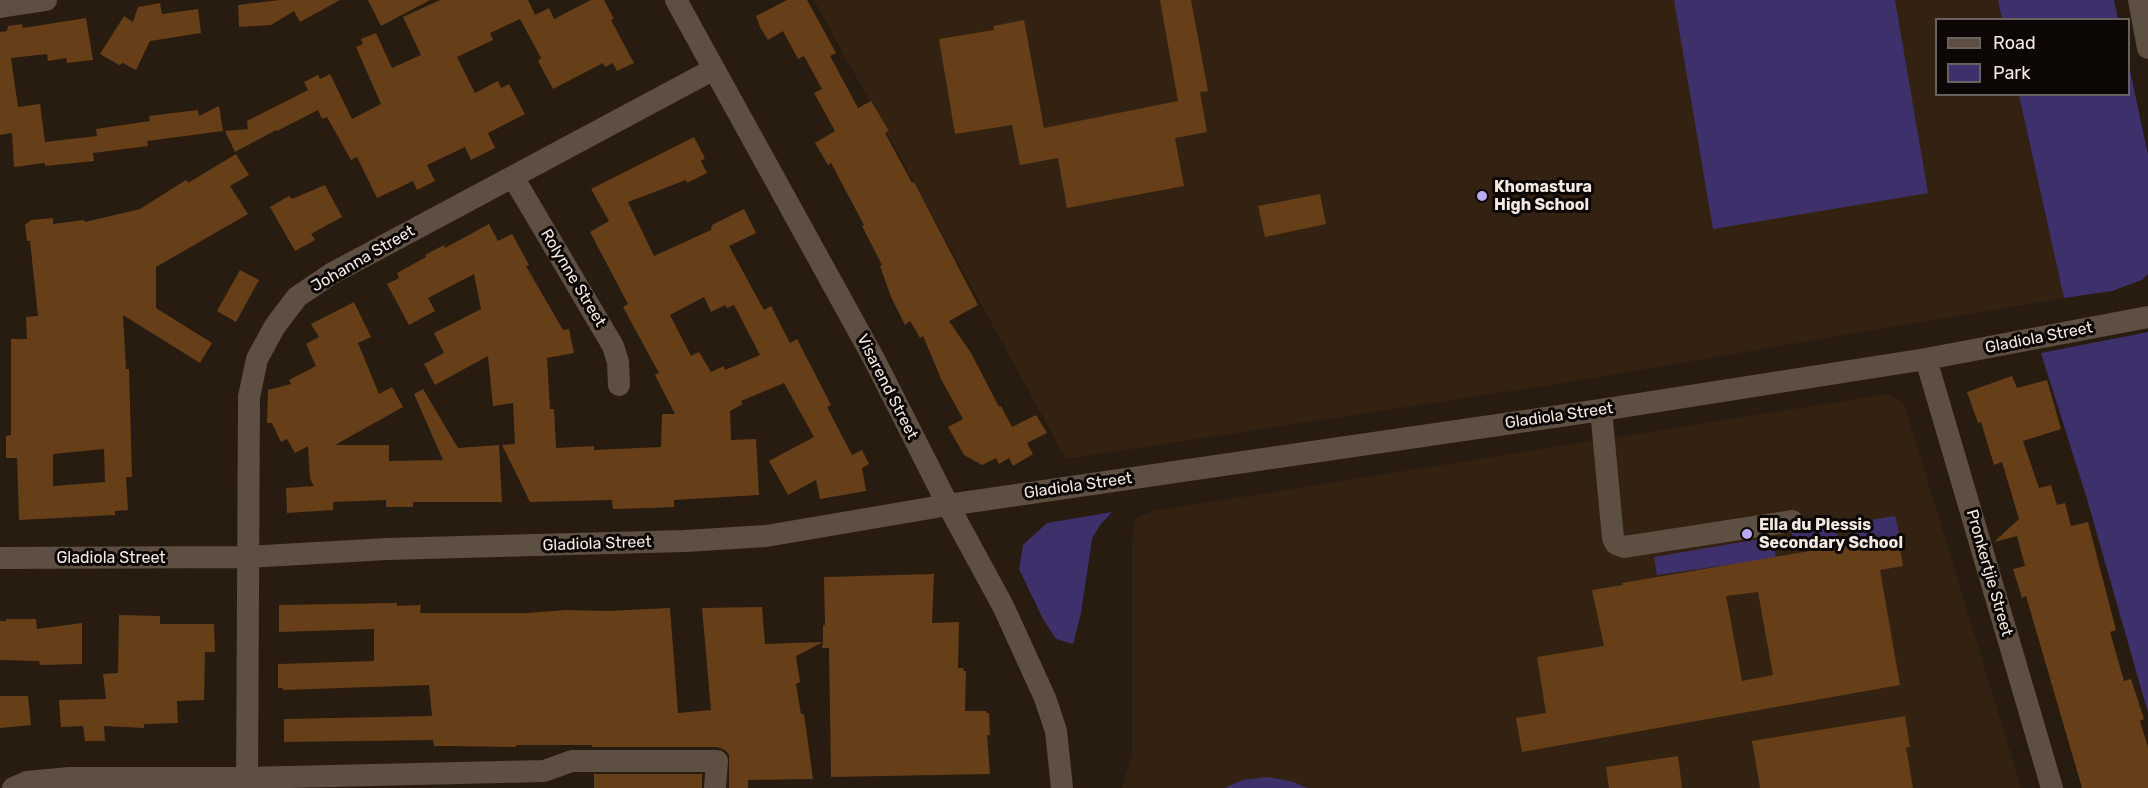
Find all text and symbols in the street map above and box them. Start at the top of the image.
legend [1935,18,2130,96]
text: Road [1993,32,2036,54]
text: Park [1993,62,2030,84]
place label: Khomastura High School [1494,177,1592,215]
marker: Khomastura High School [1475,189,1489,203]
street label: Johanna Street [308,222,418,296]
street label: Rolynne Street [536,226,610,330]
street label: Gladiola Street [1984,318,2094,358]
street label: Visarend Street [852,331,922,443]
street label: Gladiola Street [1504,399,1614,433]
street label: Gladiola Street [1023,469,1133,503]
street label: Pronkertjie Street [1962,507,2016,639]
place label: Ella du Plessis Secondary School [1759,515,1903,553]
marker: Ella du Plessis Secondary School [1740,527,1754,541]
street label: Gladiola Street [542,533,652,555]
street label: Gladiola Street [56,548,166,568]

